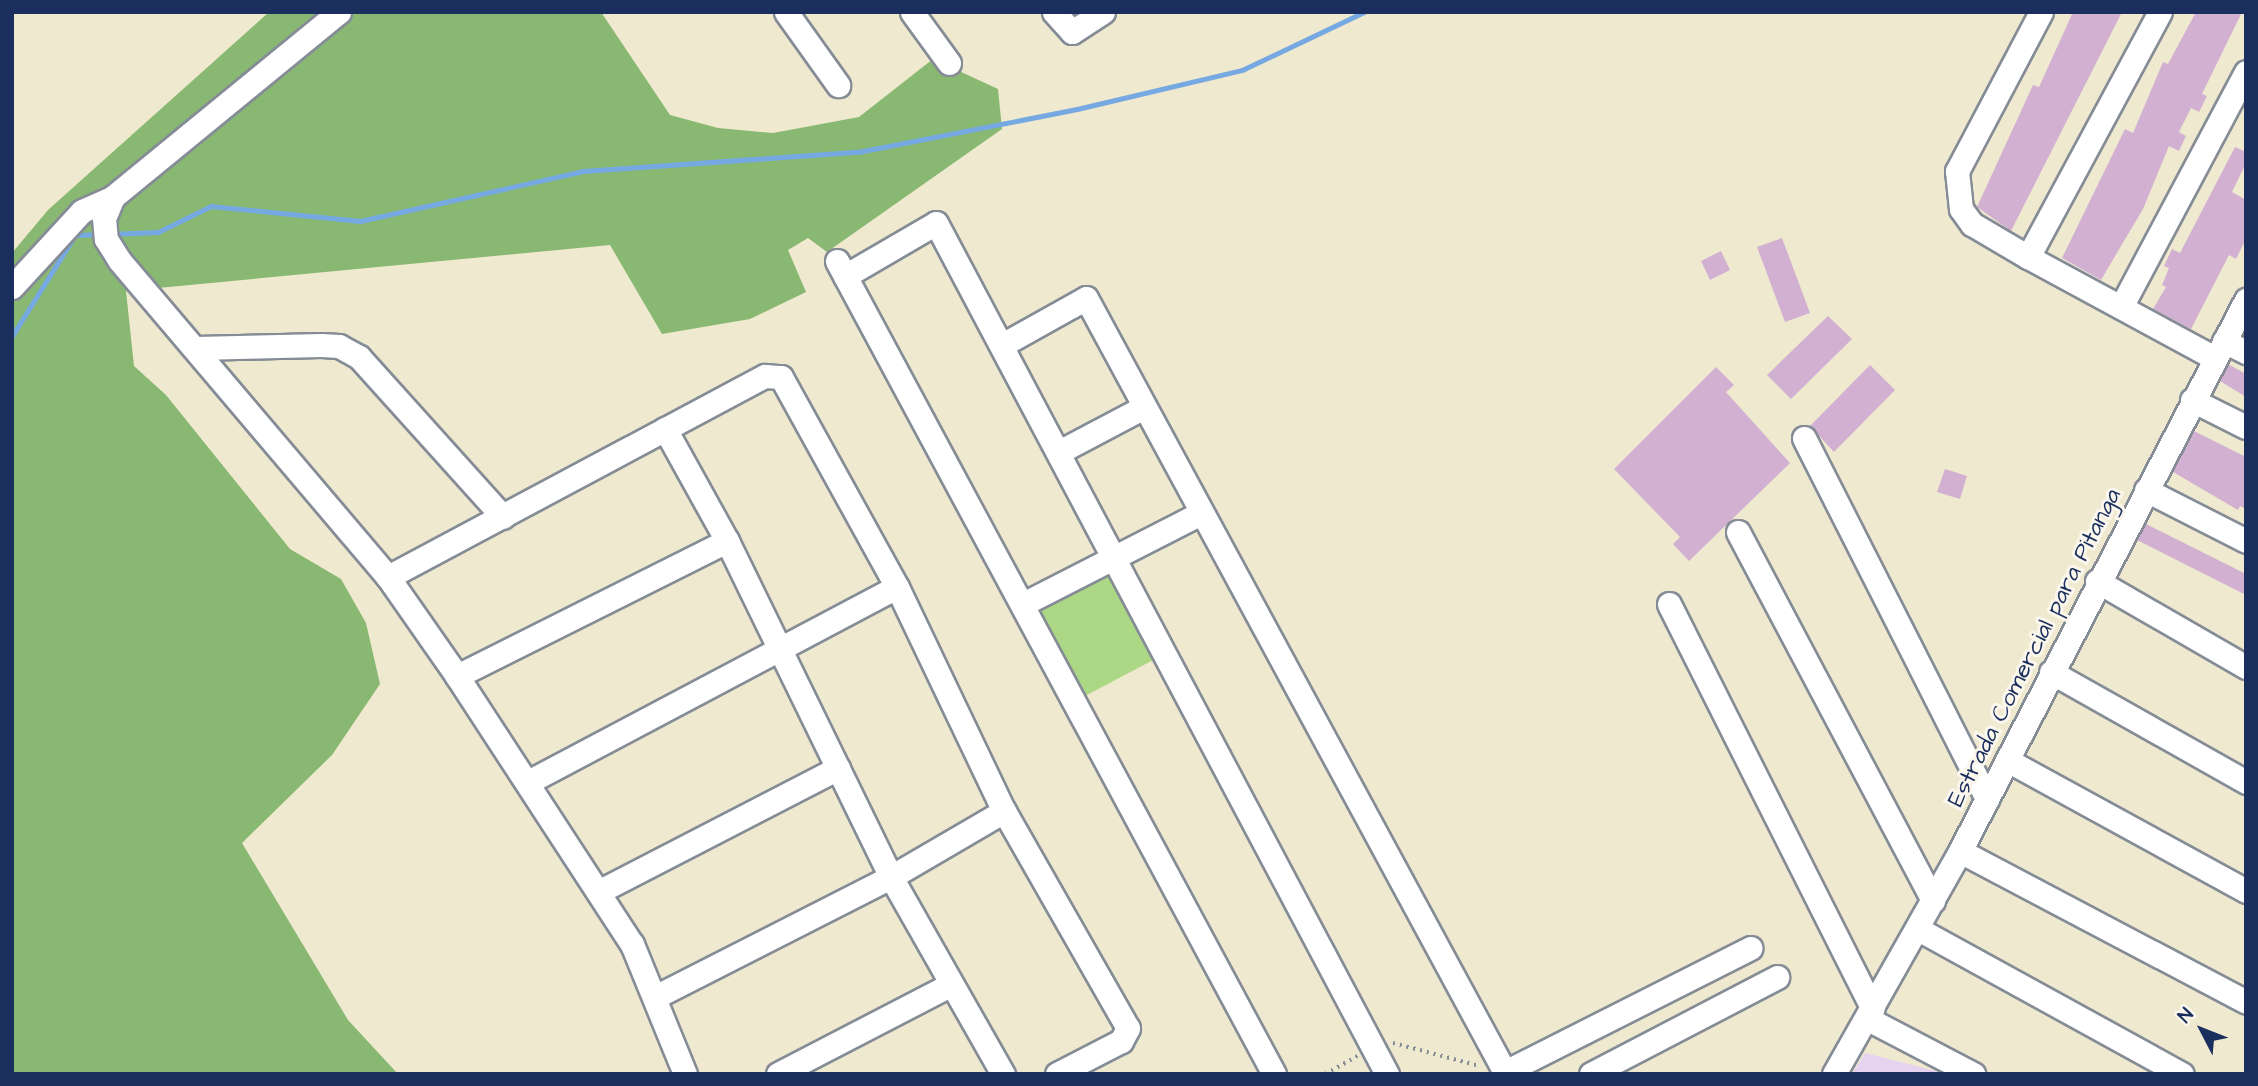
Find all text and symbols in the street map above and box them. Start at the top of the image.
street label: Estrada Comercial para Pitanga [1942,484,2128,812]
north arrow [2167,995,2237,1065]
text: N [2172,1002,2200,1029]

